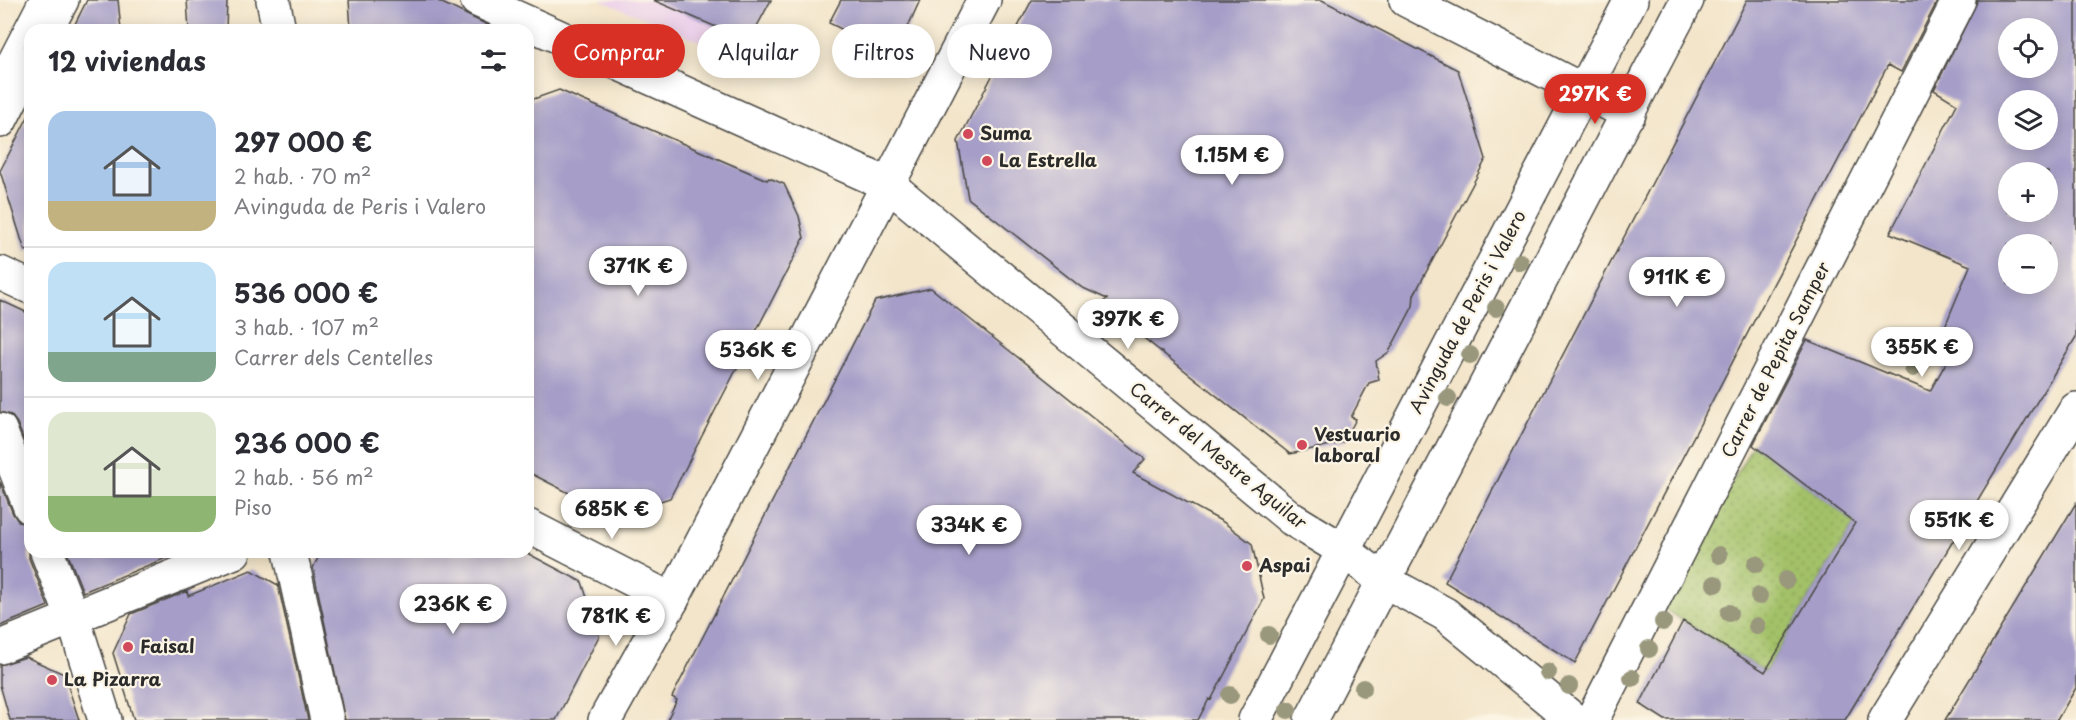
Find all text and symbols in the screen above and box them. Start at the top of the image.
map controls [1998,18,2058,294]
button: locate [1998,18,2058,78]
chip: Comprar [552,24,685,78]
chip: Alquilar [697,24,820,78]
chip: Filtros [832,24,935,78]
chip: Nuevo [947,24,1052,78]
text: 12 viviendas [48,41,206,80]
icon: filters [477,44,510,77]
pin: 297K € [1546,74,1644,125]
text: 297K € [1558,78,1632,108]
button: layers [1998,90,2058,150]
place label: Suma [980,119,1032,146]
text: 297 000 € [234,122,372,161]
marker: Suma [961,127,975,141]
icon: home [96,135,168,207]
pin: 1.15M € [1177,135,1287,186]
text: 1.15M € [1195,139,1269,169]
place label: La Estrella [999,146,1097,173]
marker: La Estrella [980,154,994,168]
text: 2 hab. · 70 m² [234,161,371,191]
button: + [1998,162,2058,222]
text: Avinguda de Peris i Valero [234,191,486,221]
street label: Avinguda de Peris i Valero [1402,205,1532,418]
button: − [1998,234,2058,294]
pin: 371K € [589,246,687,297]
text: 371K € [603,250,673,280]
street label: Carrer de Pepita Samper [1713,256,1836,462]
pin: 911K € [1628,257,1726,308]
text: 911K € [1643,261,1711,291]
text: 536 000 € [234,273,378,312]
icon: home [96,286,168,358]
pin: 397K € [1079,299,1177,350]
text: 397K € [1091,303,1165,333]
text: 3 hab. · 107 m² [234,312,379,342]
pin: 355K € [1873,327,1971,378]
pin: 536K € [709,330,807,381]
text: 355K € [1885,331,1959,361]
text: 536K € [719,334,797,364]
text: Carrer dels Centelles [234,342,433,372]
street label: Carrer del Mestre Aguilar [1124,375,1314,535]
place label: Vestuario laboral [1314,420,1401,468]
text: 236 000 € [234,423,380,462]
icon: home [96,436,168,508]
marker: Vestuario laboral [1295,438,1309,452]
text: 2 hab. · 56 m² [234,462,374,492]
pin: 685K € [563,489,661,540]
text: Piso [234,492,272,522]
text: 685K € [575,493,649,523]
pin: 551K € [1910,500,2008,551]
text: 551K € [1924,504,1994,534]
pin: 334K € [920,505,1018,556]
text: 334K € [931,509,1007,539]
place label: Aspai [1258,551,1310,578]
marker: Aspai [1240,559,1254,573]
pin: 236K € [404,584,502,635]
text: 236K € [414,588,492,618]
pin: 781K € [567,596,665,647]
text: 781K € [581,600,651,630]
place label: Faisal [140,632,195,659]
marker: Faisal [121,640,135,654]
place label: La Pizarra [64,665,161,692]
marker: La Pizarra [45,673,59,687]

